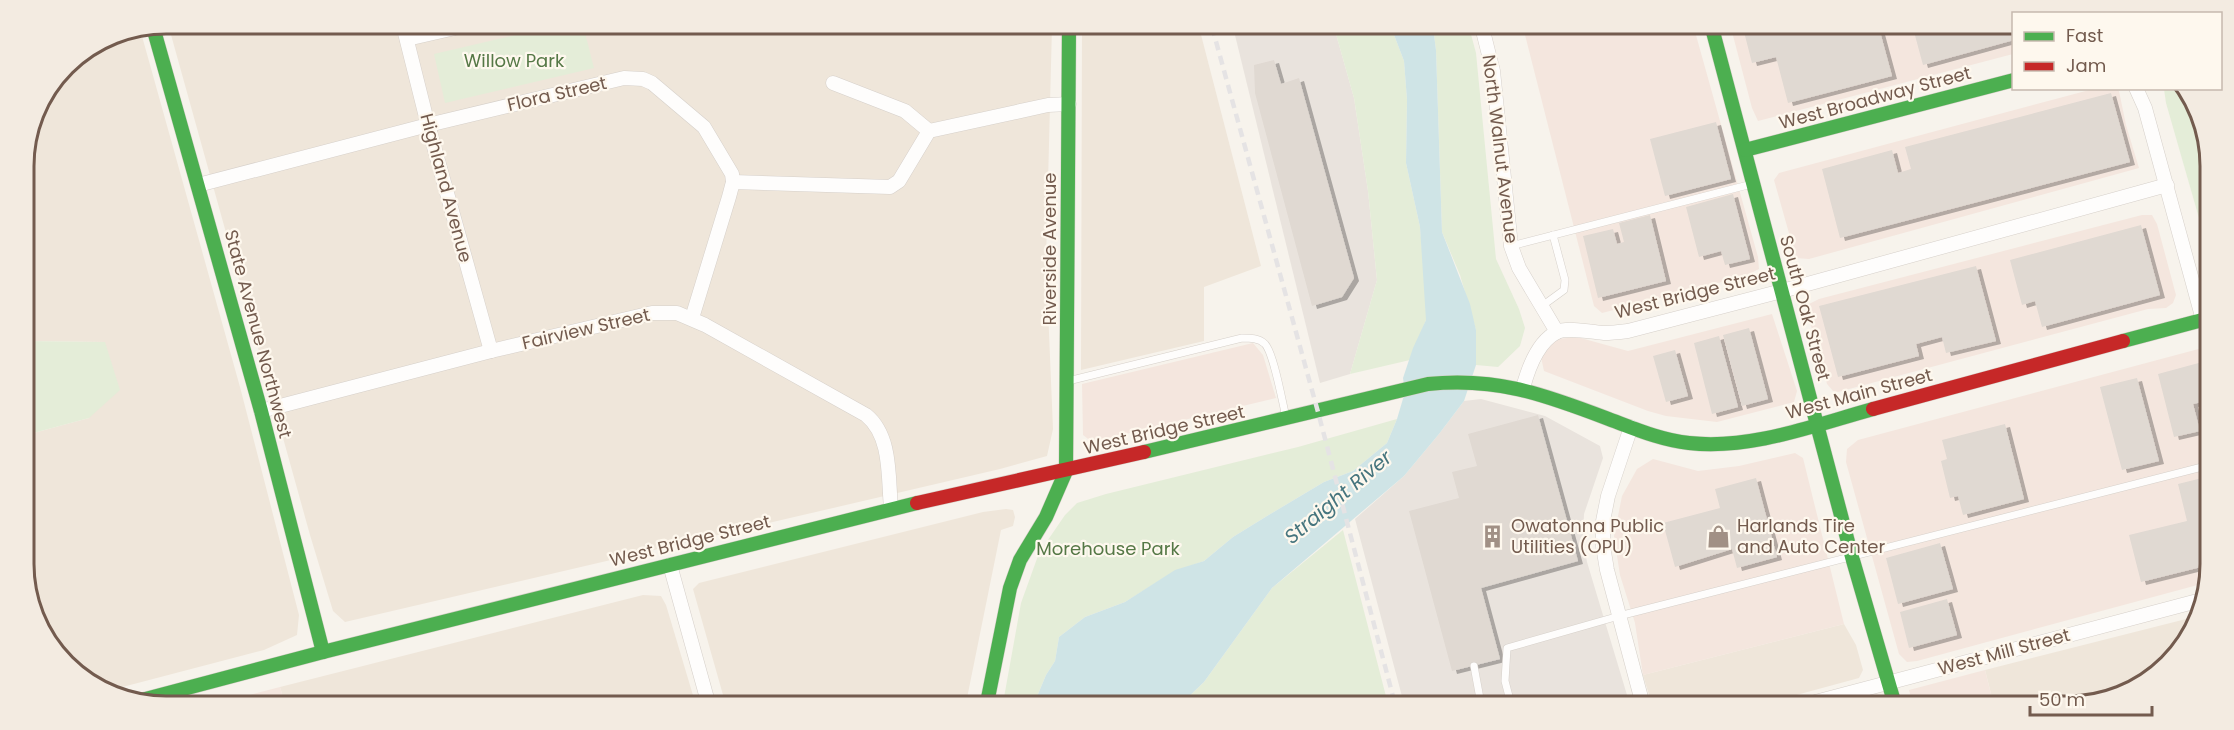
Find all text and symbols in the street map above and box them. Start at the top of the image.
legend [2012,12,2222,90]
text: Fast [2066,23,2103,48]
park label: Willow Park [464,48,565,73]
street label: North Walnut Avenue [1477,53,1524,245]
text: Jam [2066,53,2106,78]
street label: West Broadway Street [1776,60,1974,135]
street label: Flora Street [505,70,609,117]
street label: Highland Avenue [415,111,478,265]
street label: Riverside Avenue [1037,173,1062,325]
street label: State Avenue Northwest [219,227,298,441]
street label: South Oak Street [1774,232,1837,383]
street label: West Bridge Street [1612,260,1778,325]
street label: Fairview Street [520,302,652,355]
street label: West Main Street [1783,362,1935,425]
street label: West Bridge Street [1081,399,1247,460]
water label: Straight River [1278,443,1398,550]
street label: West Bridge Street [607,508,773,573]
place label: Owatonna Public Utilities (OPU) [1511,513,1664,559]
place label: Harlands Tire and Auto Center [1737,513,1885,559]
building icon: Owatonna Public Utilities (OPU) [1480,523,1506,549]
shop icon: Harlands Tire and Auto Center [1706,523,1732,549]
park label: Morehouse Park [1036,536,1180,561]
street label: West Mill Street [1935,622,2073,681]
scale bar [2030,679,2152,717]
text: 50 m [2039,687,2085,712]

